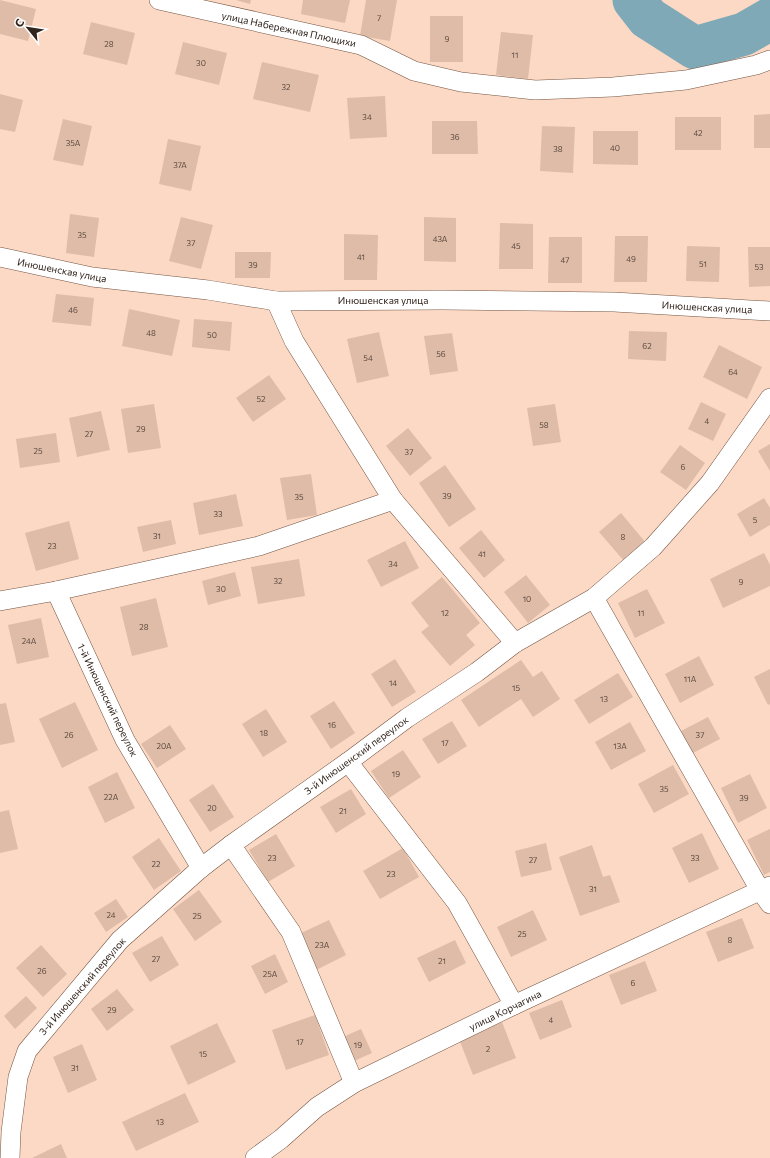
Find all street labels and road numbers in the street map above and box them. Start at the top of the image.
street label: улица Набережная Плющихи [221,9,357,49]
street label: Инюшенская улица [16,255,108,285]
street label: Инюшенская улица [338,294,428,306]
street label: Инюшенская улица [661,299,753,315]
street label: 1-й Инюшенский переулок [75,641,141,759]
street label: 3-й Инюшенский переулок [302,713,411,797]
street label: 3-й Инюшенский переулок [36,934,128,1037]
street label: улица Корчагина [467,987,543,1033]

